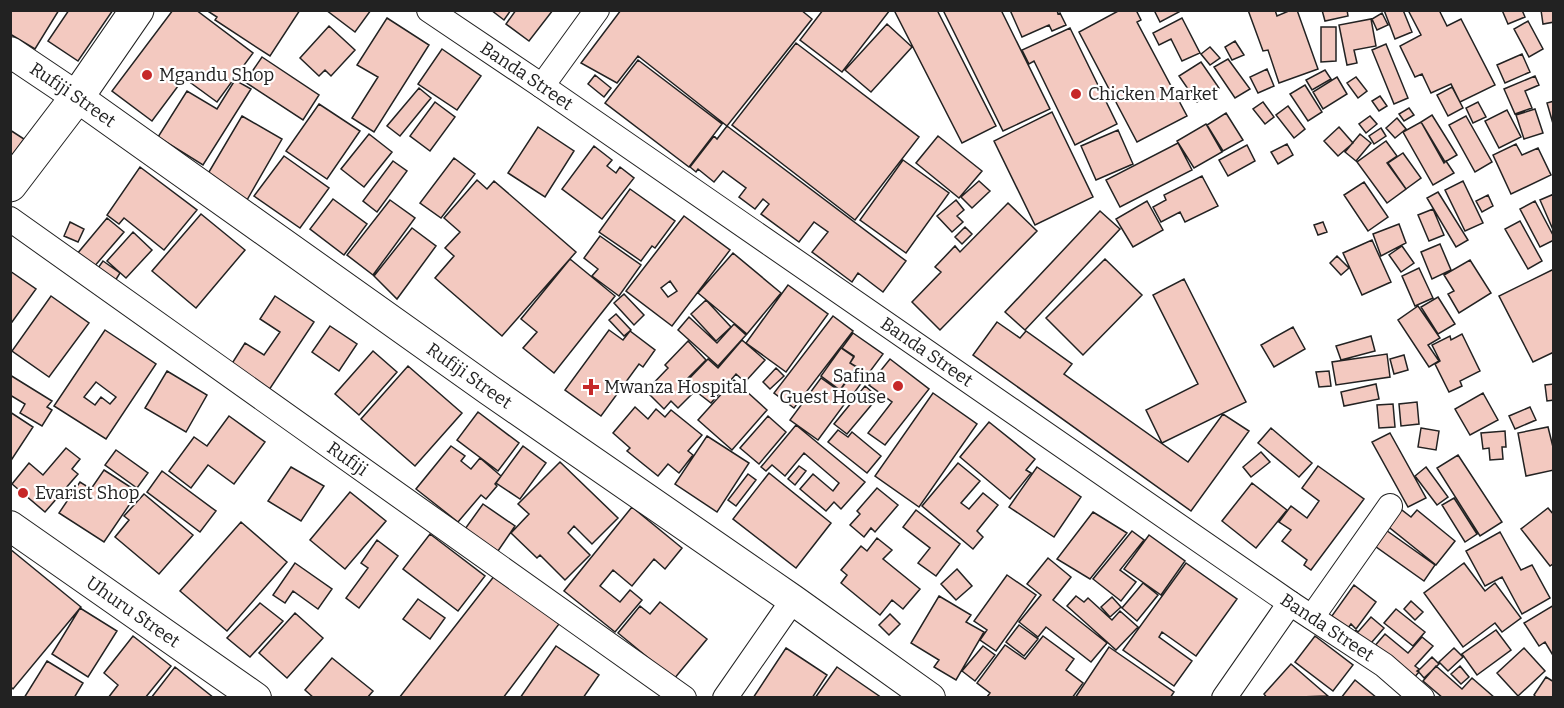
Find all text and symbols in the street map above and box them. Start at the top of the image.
street label: Banda Street [476,37,578,115]
street label: Rufiji Street [26,58,120,132]
place label: Mgandu Shop [159,64,274,86]
marker: Mgandu Shop [140,68,154,82]
place label: Chicken Market [1088,83,1219,105]
marker: Chicken Market [1069,87,1083,101]
street label: Banda Street [876,312,978,392]
street label: Rufiji Street [422,338,517,414]
place label: Safina Guest House [779,365,886,408]
place label: Mwanza Hospital [604,376,747,398]
marker: Mwanza Hospital [582,378,600,396]
marker: Safina Guest House [891,379,905,393]
street label: Rufiji [323,437,372,481]
place label: Evarist Shop [35,482,139,504]
marker: Evarist Shop [16,486,30,500]
street label: Uhuru Street [82,572,184,653]
street label: Banda Street [1276,589,1378,666]

